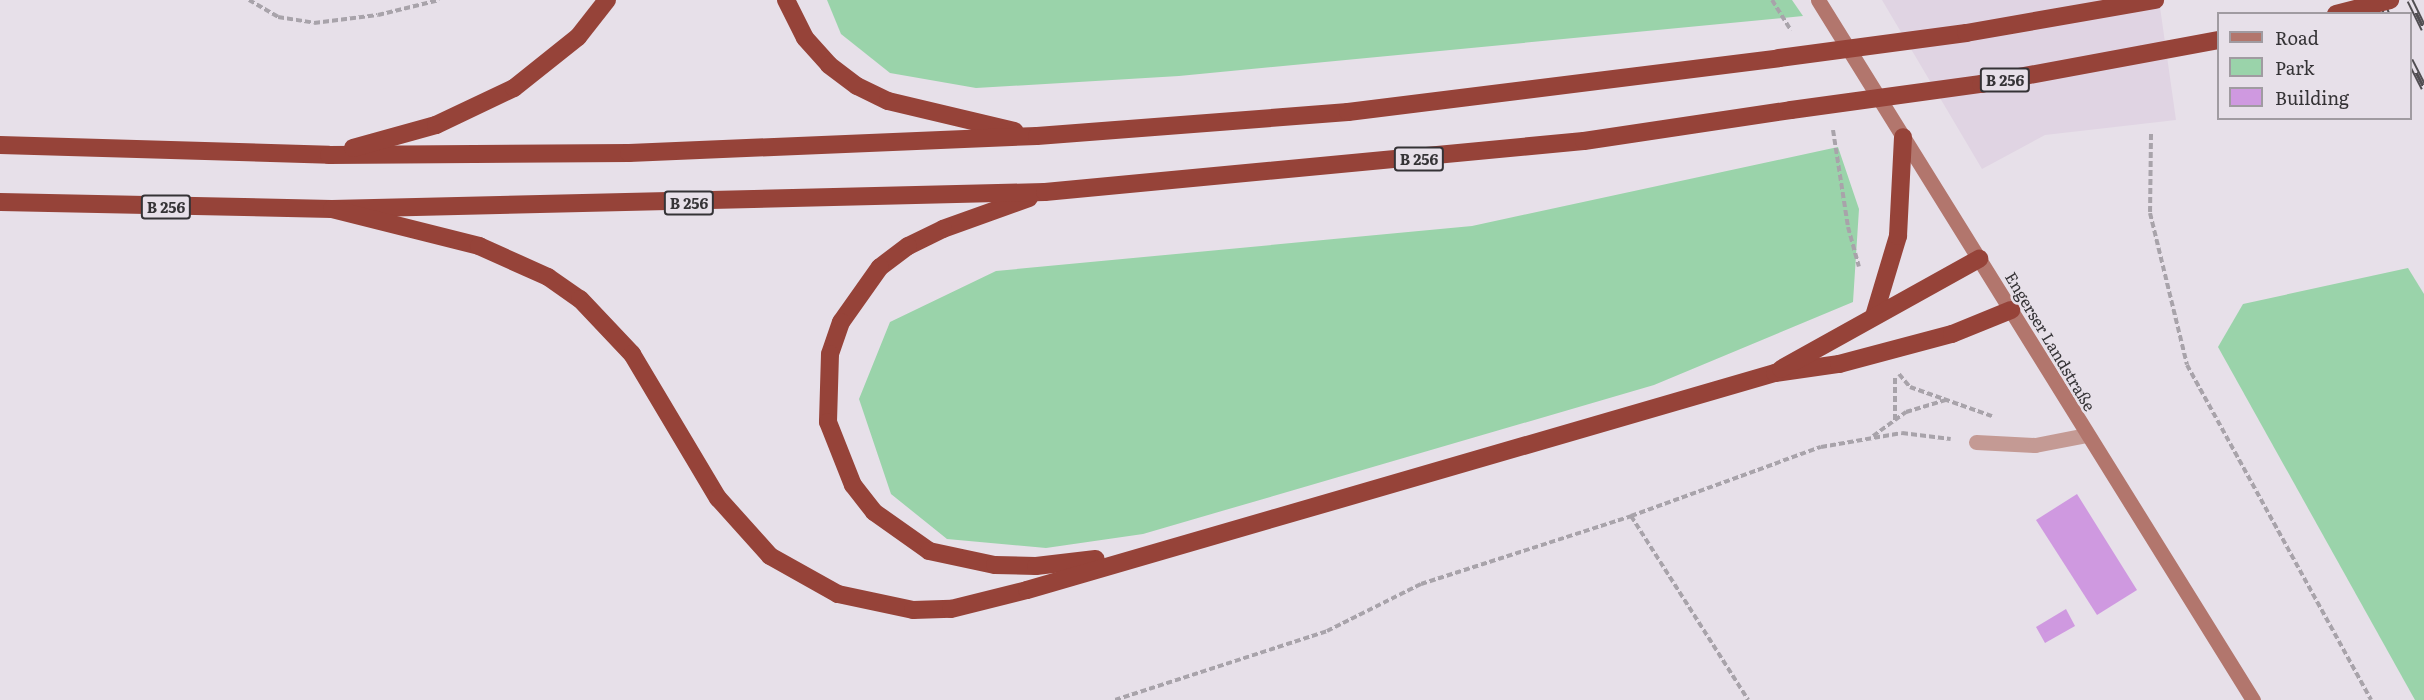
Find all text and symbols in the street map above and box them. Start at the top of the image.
legend [2217,12,2412,120]
text: Road [2275,24,2319,51]
text: Park [2275,54,2314,81]
road number: B 256 [1980,68,2030,92]
text: Building [2275,84,2349,111]
road number: B 256 [1394,147,1444,171]
road number: B 256 [664,191,714,215]
road number: B 256 [140,195,192,219]
street label: Engerser Landstraße [2002,268,2100,414]

